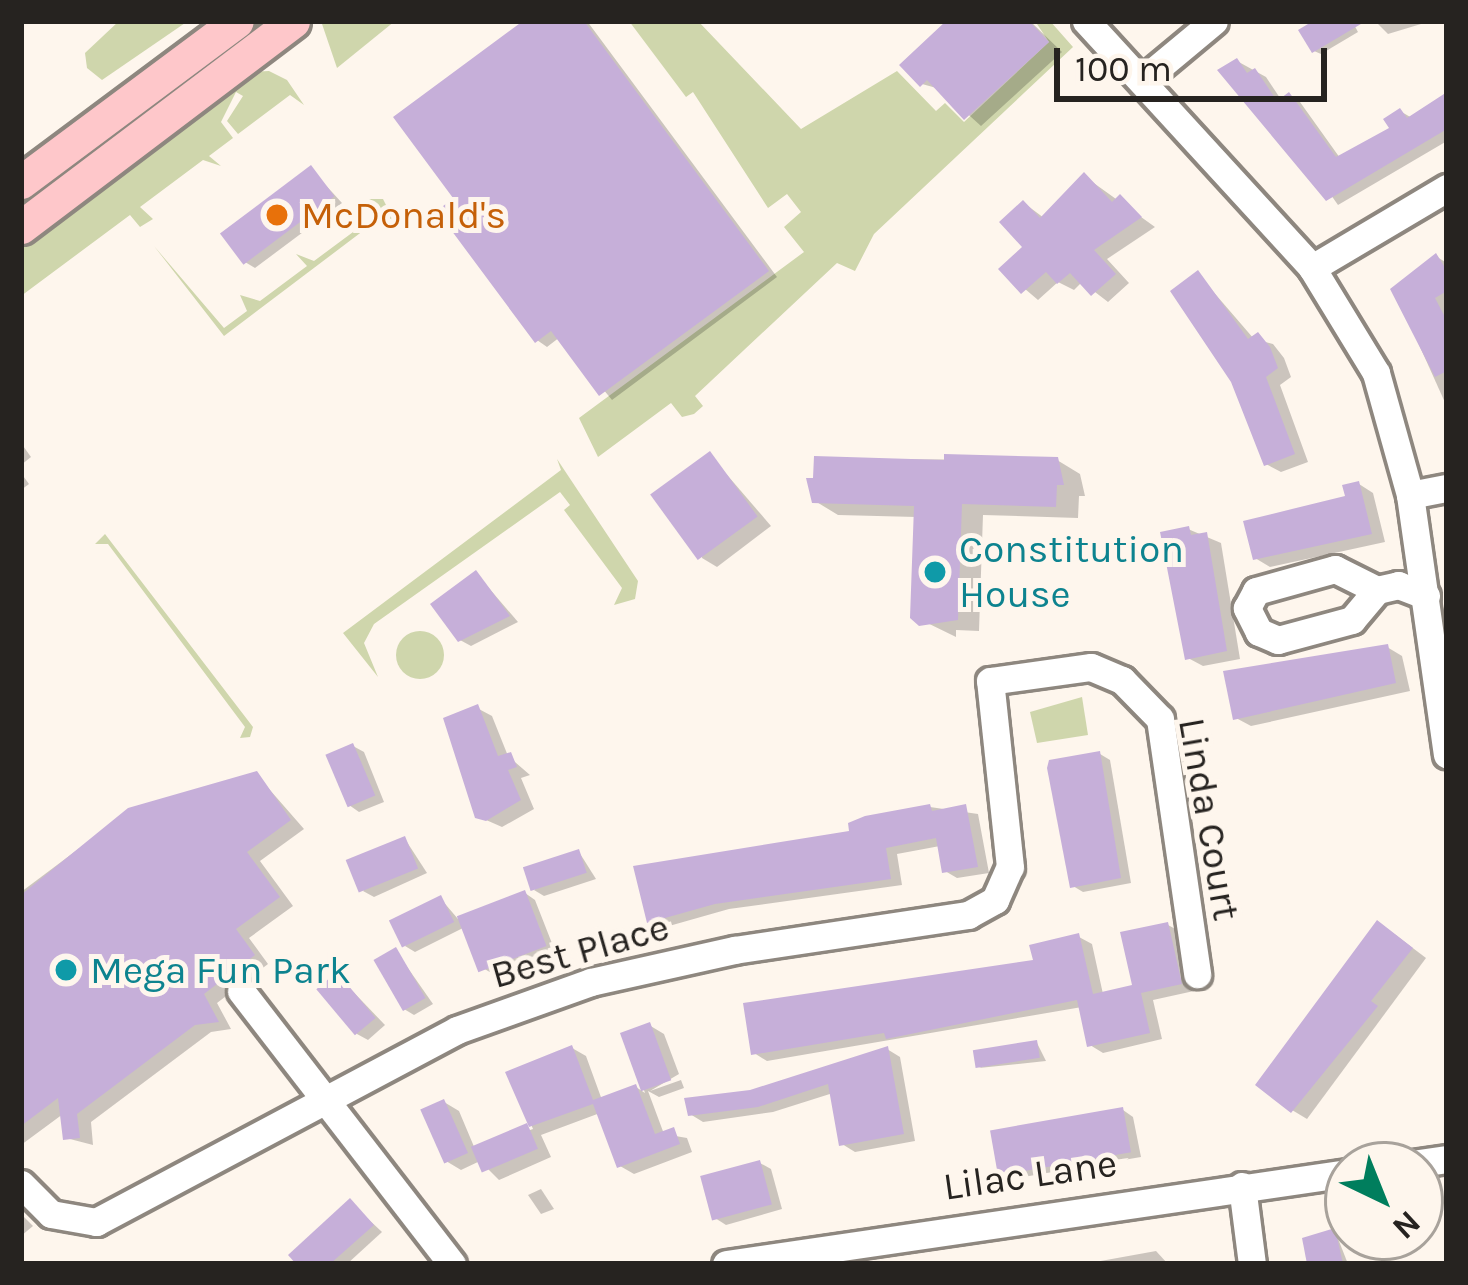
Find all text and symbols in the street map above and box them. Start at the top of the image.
scale bar [1060,24,1333,98]
text: 100 m [1075,48,1172,90]
place label: McDonald's [301,192,506,238]
marker: McDonald's [264,202,290,228]
place label: Constitution House [959,527,1184,618]
marker: Constitution House [922,559,948,585]
street label: Linda Court [1168,714,1250,924]
street label: Best Place [486,903,674,999]
place label: Mega Fun Park [90,947,351,993]
marker: Mega Fun Park [53,957,79,983]
street label: Lilac Lane [940,1140,1120,1210]
north arrow [1324,1141,1444,1261]
text: N [1385,1203,1428,1247]

